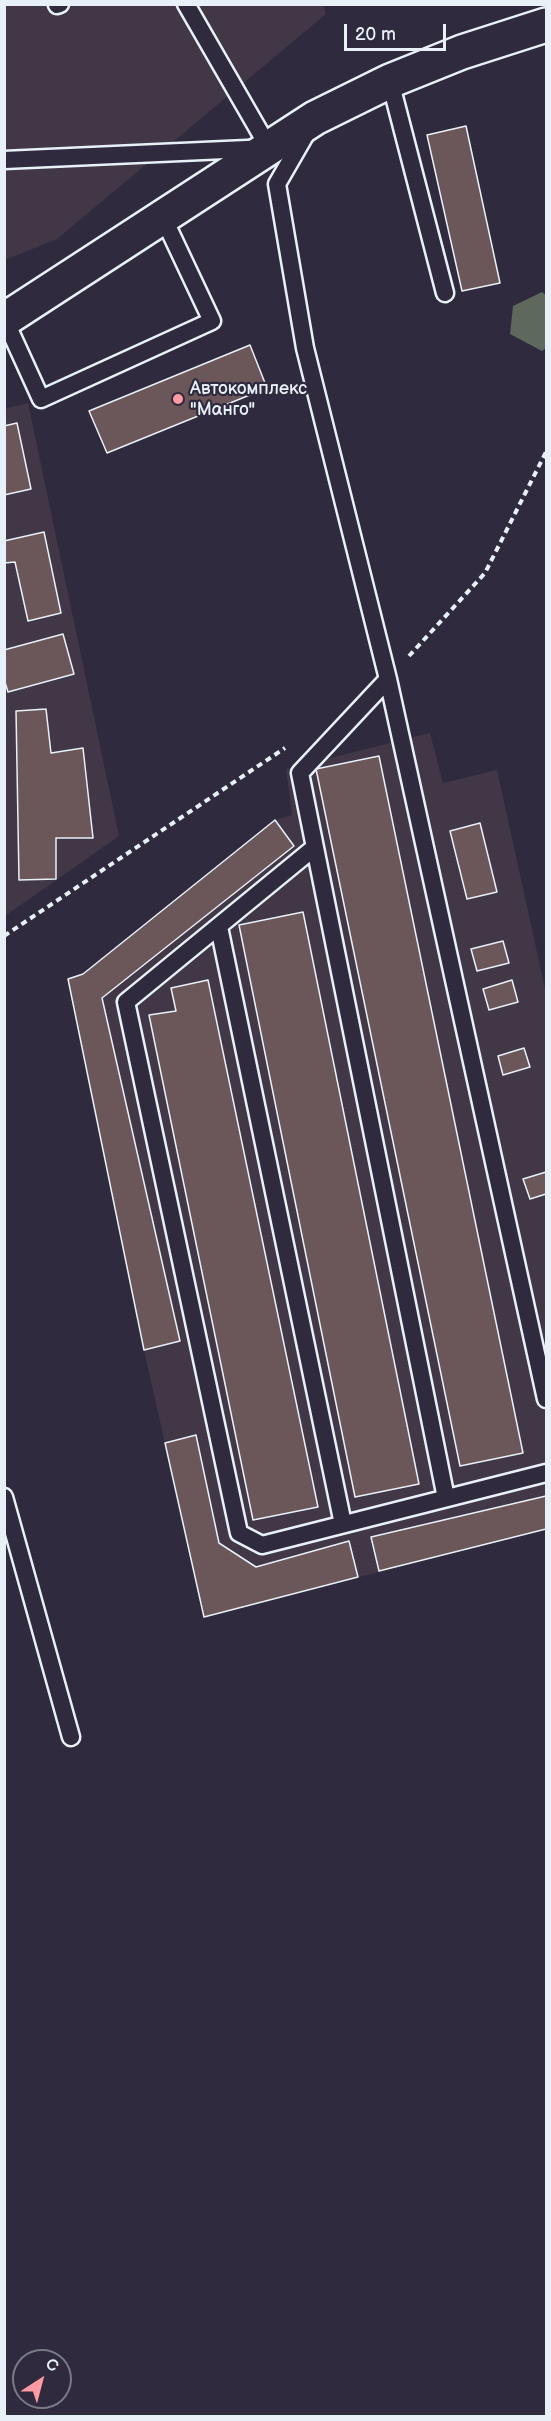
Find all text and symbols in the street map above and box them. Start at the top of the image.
scale bar [347,12,449,50]
text: 20 m [355,24,396,45]
place label: Автокомплекс "Манго" [190,378,307,420]
marker: Автокомплекс "Манго" [171,392,185,406]
north arrow [12,2349,72,2409]
text: С [42,2355,62,2377]

